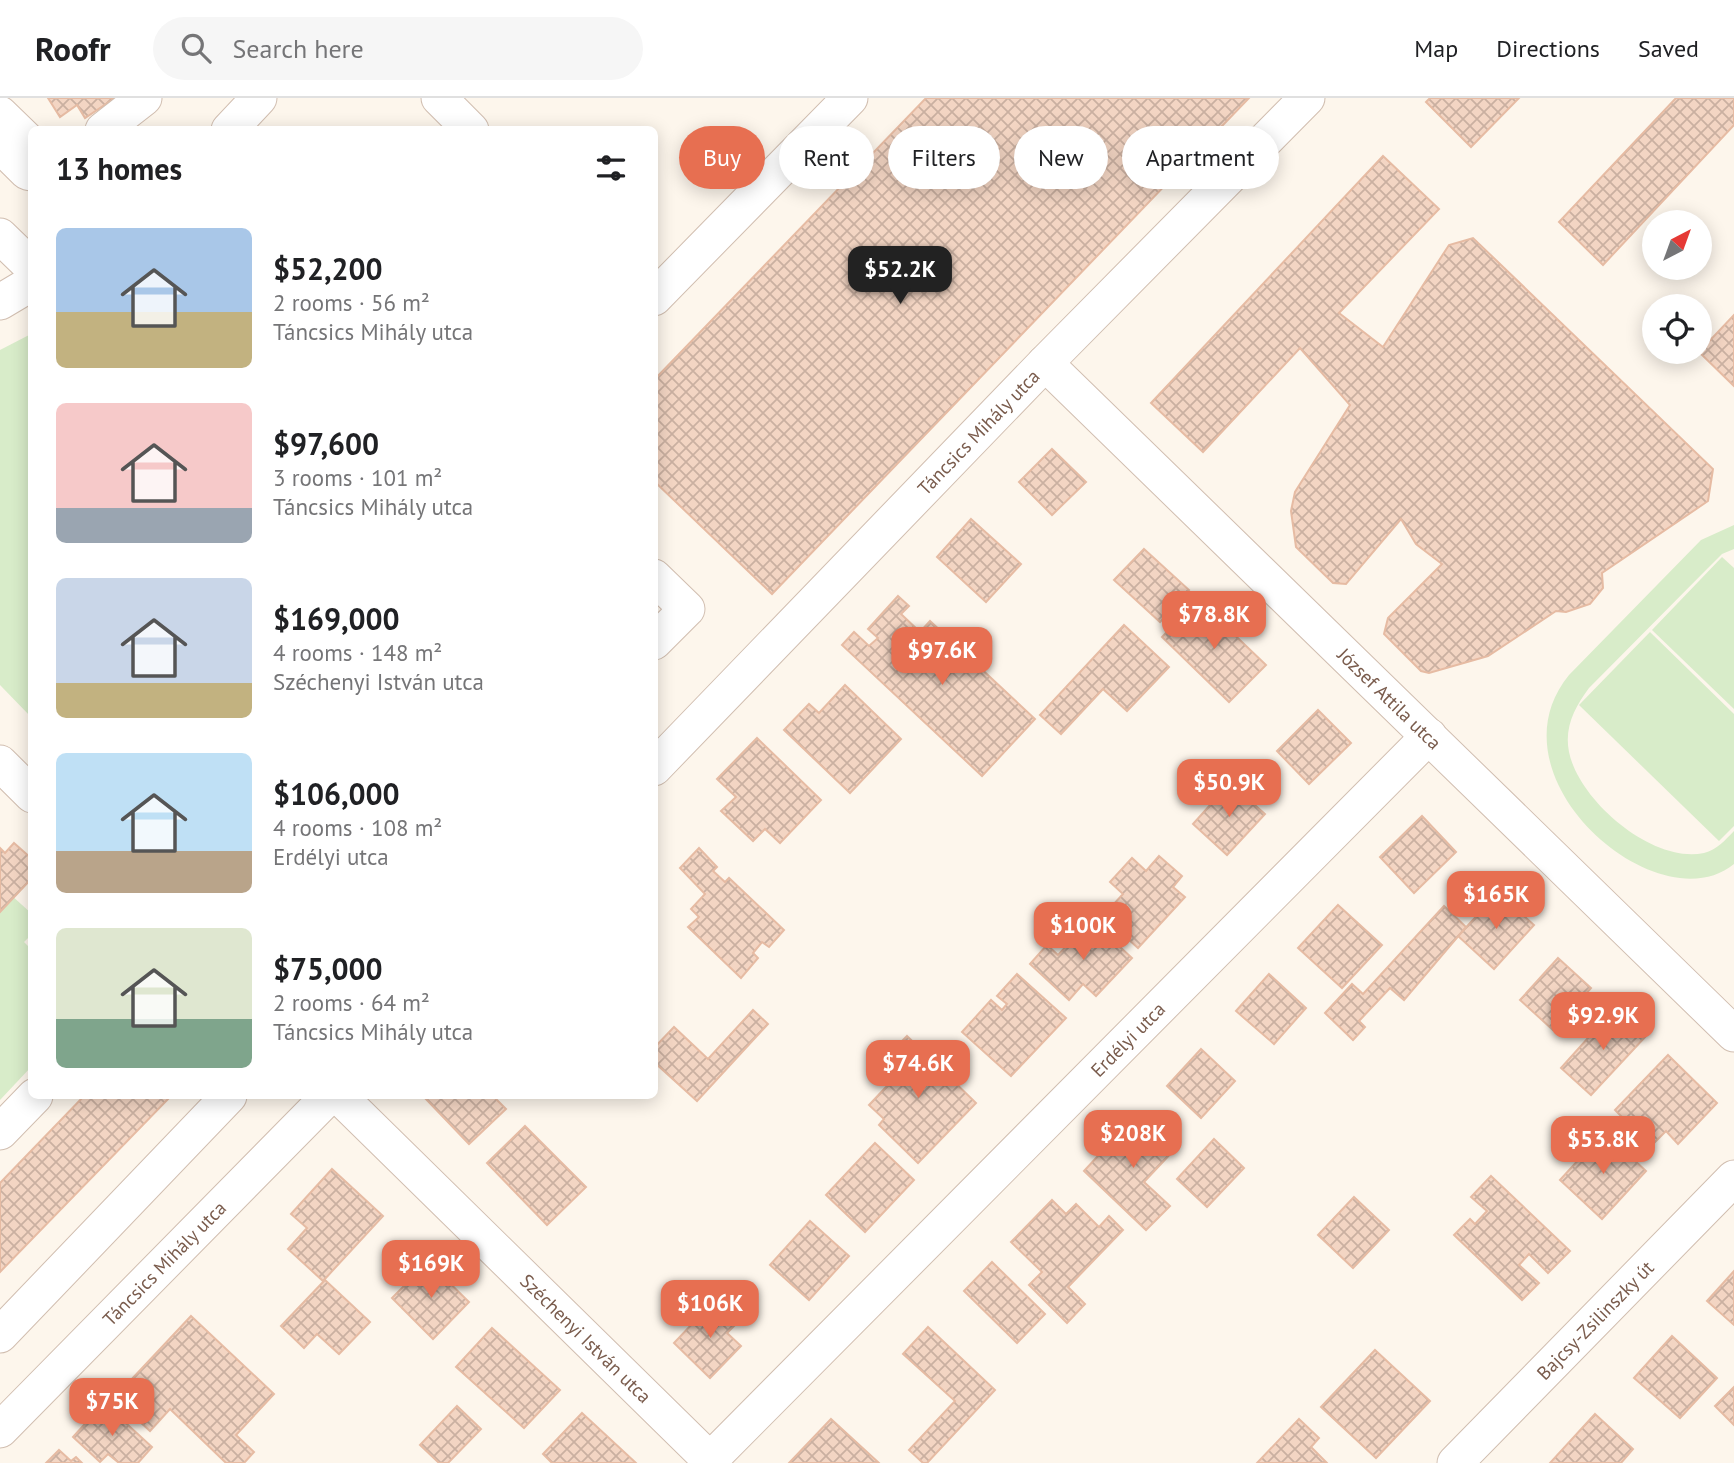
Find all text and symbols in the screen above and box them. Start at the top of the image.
search box [153,17,643,80]
text: Roofr [35,27,111,70]
icon: search [177,29,215,67]
text: Search here [233,32,364,65]
text: Map [1414,33,1458,64]
text: Directions [1496,33,1600,64]
text: Saved [1638,33,1699,64]
chip: Buy [679,126,765,189]
chip: Rent [779,126,874,189]
chip: Filters [888,126,1000,189]
chip: New [1014,126,1108,189]
chip: Apartment [1122,126,1279,189]
text: 13 homes [56,149,182,188]
icon: filters [592,149,630,187]
north arrow [1642,210,1712,280]
map controls [1642,210,1712,364]
pin: $52.2K [843,246,957,306]
text: $52,200 [273,249,383,288]
text: $52.2K [864,254,936,283]
icon: home [112,256,196,340]
text: 2 rooms · 56 m² [273,288,430,317]
button: locate [1642,294,1712,364]
text: Táncsics Mihály utca [273,317,473,346]
street label: Táncsics Mihály utca [912,364,1044,500]
text: $97,600 [273,424,379,463]
icon: home [112,431,196,515]
text: 3 rooms · 101 m² [273,463,442,492]
text: Táncsics Mihály utca [273,492,473,521]
pin: $78.8K [1157,592,1271,651]
text: $169,000 [273,599,400,638]
text: $78.8K [1178,599,1250,628]
icon: home [112,606,196,690]
pin: $97.6K [885,628,999,687]
text: $97.6K [907,635,977,664]
text: 4 rooms · 148 m² [273,638,442,667]
street label: József Attila utca [1332,642,1447,754]
text: Széchenyi István utca [273,667,484,696]
pin: $50.9K [1172,760,1286,819]
text: $50.9K [1193,767,1265,796]
text: $106,000 [273,774,400,813]
icon: home [112,781,196,865]
text: 4 rooms · 108 m² [273,813,442,842]
text: Erdélyi utca [273,842,389,871]
pin: $165K [1447,872,1545,931]
text: $165K [1463,879,1529,908]
pin: $100K [1034,902,1132,962]
text: $100K [1050,910,1116,939]
text: $75,000 [273,949,383,988]
icon: home [112,956,196,1040]
text: 2 rooms · 64 m² [273,988,430,1017]
pin: $92.9K [1546,992,1660,1052]
street label: Erdélyi utca [1085,997,1170,1082]
text: $92.9K [1567,1000,1639,1029]
text: Táncsics Mihály utca [273,1017,473,1046]
pin: $74.6K [861,1040,975,1100]
text: $74.6K [882,1048,954,1077]
pin: $208K [1084,1110,1182,1170]
pin: $53.8K [1546,1116,1660,1176]
text: $208K [1100,1118,1166,1147]
text: $53.8K [1567,1124,1639,1153]
street label: Táncsics Mihály utca [98,1196,231,1331]
pin: $169K [382,1240,480,1300]
text: $169K [398,1248,464,1277]
street label: Bajcsy-Zsilinszky út [1531,1255,1659,1385]
street label: Széchenyi István utca [515,1269,657,1408]
pin: $106K [661,1280,759,1340]
text: $106K [677,1288,743,1317]
pin: $75K [71,1378,153,1438]
text: $75K [85,1386,139,1415]

